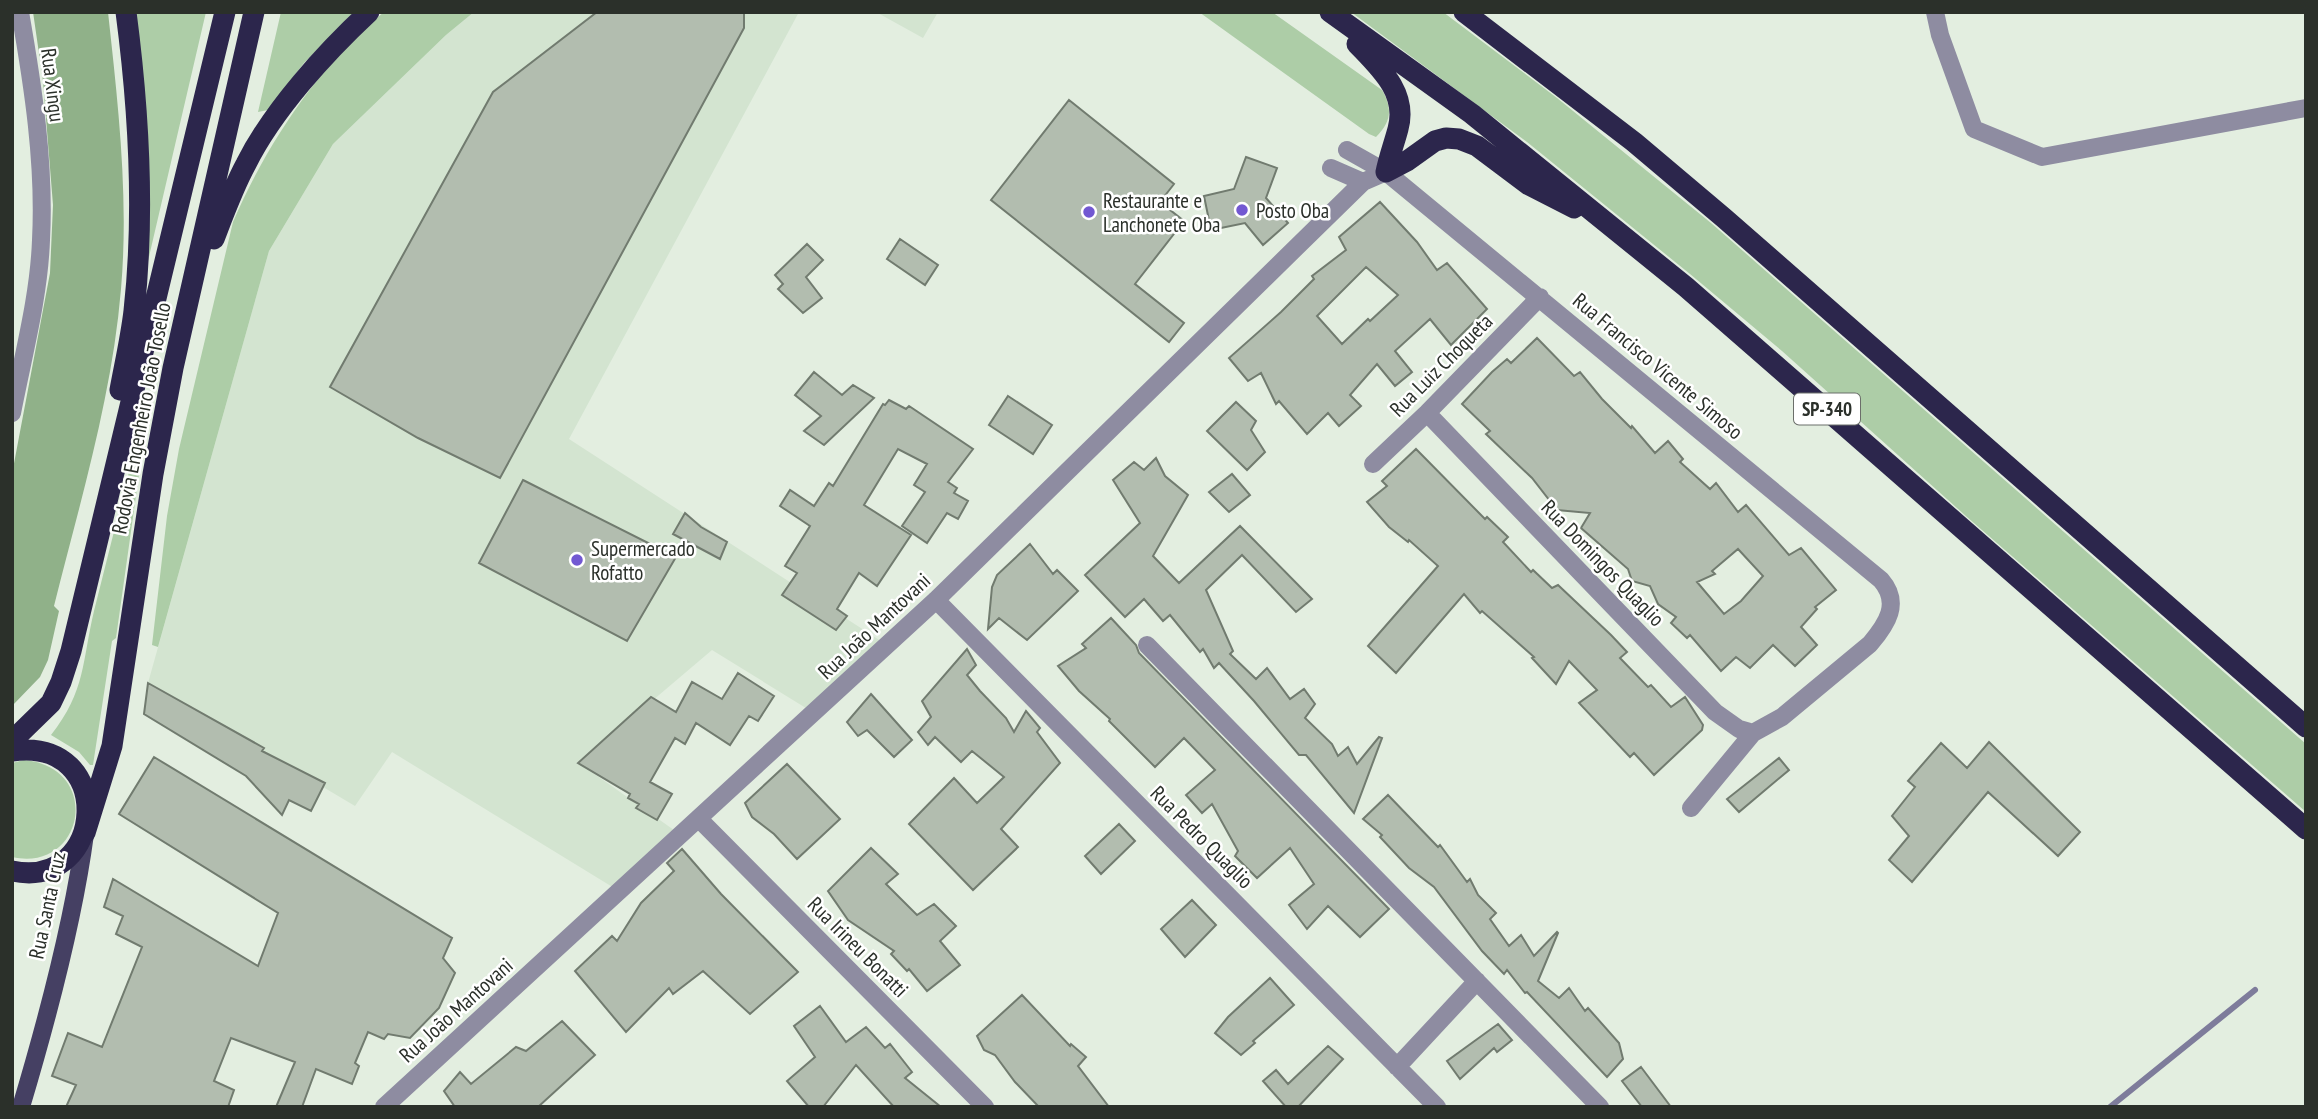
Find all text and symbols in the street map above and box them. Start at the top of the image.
street label: Rua Xingu [35,47,71,123]
place label: Restaurante e Lanchonete Oba [1103,187,1221,238]
place label: Posto Oba [1256,197,1329,224]
marker: Posto Oba [1234,202,1250,218]
marker: Restaurante e Lanchonete Oba [1081,204,1097,220]
street label: Rua Francisco Vicente Simoso [1567,287,1749,445]
street label: Rodovia Engenheiro João Tosello [105,300,177,536]
street label: Rua Luiz Choqueta [1384,308,1498,422]
road number: SP-340 [1794,394,1860,424]
street label: Rua Domingos Quaglio [1536,494,1670,632]
place label: Supermercado Rofatto [591,535,695,586]
marker: Supermercado Rofatto [569,552,585,568]
street label: Rua João Mantovani [812,567,936,685]
street label: Rua Pedro Quaglio [1145,780,1259,894]
street label: Rua Santa Cruz [22,849,72,961]
street label: Rua Irineu Bonatti [802,891,914,1003]
street label: Rua João Mantovani [393,952,519,1068]

